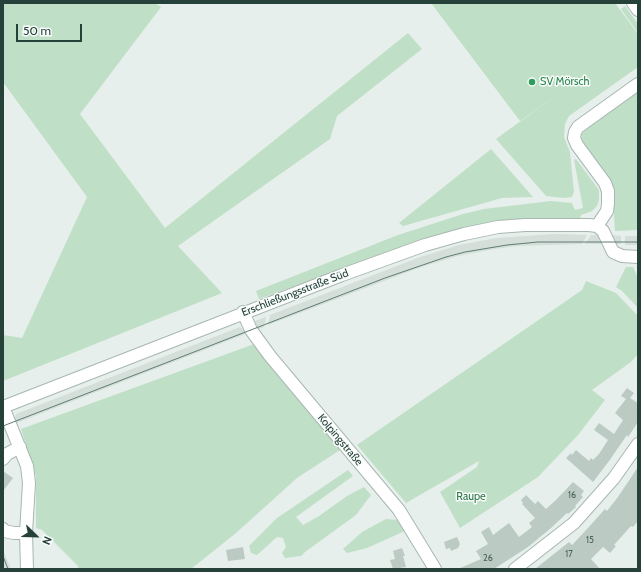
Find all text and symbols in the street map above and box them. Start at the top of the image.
scale bar [18,16,84,42]
text: 50 m [23,23,51,38]
place label: SV Mörsch [540,75,589,89]
marker: SV Mörsch [527,77,537,87]
street label: Erschließungsstraße Süd [240,267,350,319]
street label: Kolpingstraße [315,411,365,469]
park label: Raupe [456,490,486,504]
house number: 16 [568,490,576,500]
north arrow [16,516,56,556]
text: N [39,534,55,547]
house number: 15 [586,535,594,545]
house number: 17 [565,549,573,559]
house number: 26 [483,553,493,563]

